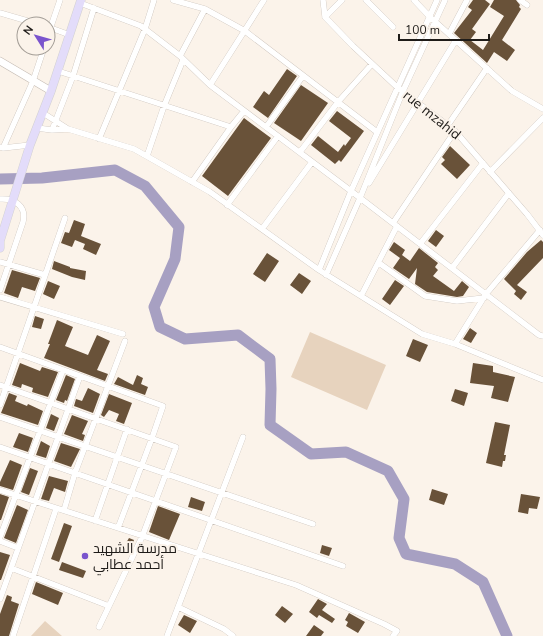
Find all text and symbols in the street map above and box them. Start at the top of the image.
north arrow [16,16,56,56]
scale bar [399,16,489,42]
text: N [20,22,37,38]
text: 100 m [405,22,440,38]
street label: rue mzahid [399,86,465,144]
place label: مدرسة الشهيد أحمد عطابي [93,539,177,576]
marker: مدرسة الشهيد أحمد عطابي [80,551,90,561]

